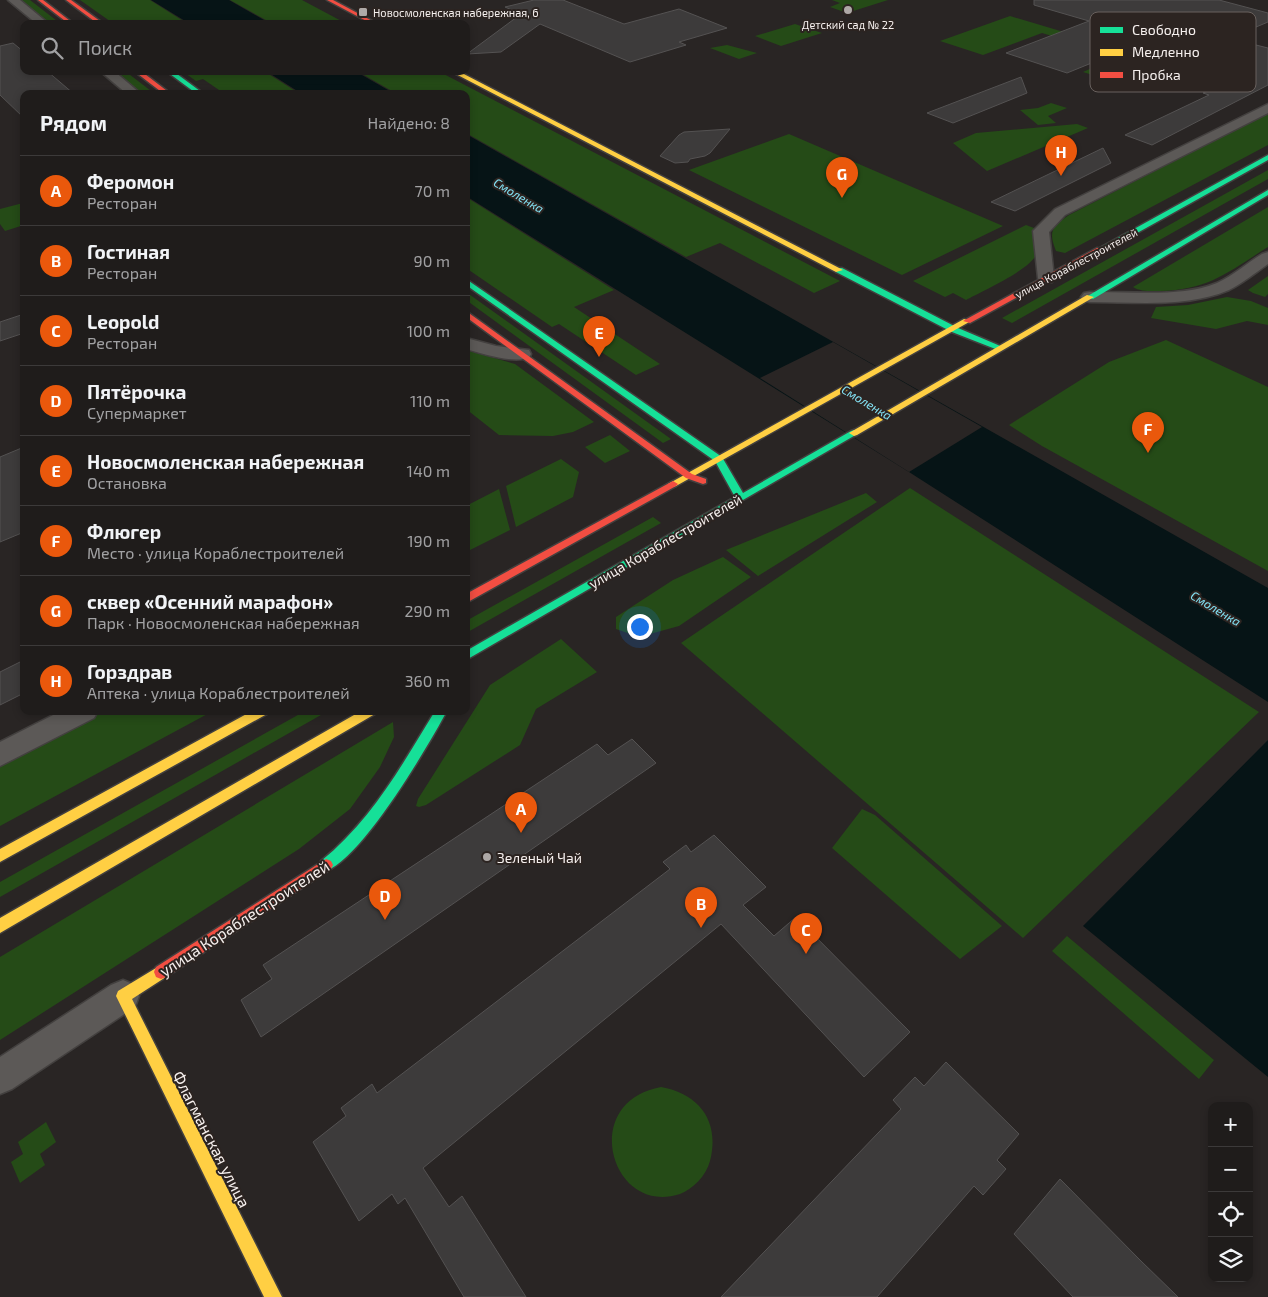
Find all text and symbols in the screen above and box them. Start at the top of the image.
marker: Детский сад № 22 [842,4,854,16]
marker: Новосмоленская набережная, 6 [357,6,369,18]
place label: Новосмоленская набережная, 6 [373,6,539,19]
legend [1090,12,1256,92]
place label: Детский сад № 22 [802,18,894,31]
search box [20,20,470,75]
text: Свободно [1132,21,1196,38]
icon: search [38,34,66,62]
text: Поиск [78,36,132,59]
text: Медленно [1132,43,1200,60]
text: Пробка [1132,66,1181,83]
text: Рядом [40,110,107,135]
text: Найдено: 8 [368,113,450,132]
pin: H [1045,135,1077,176]
pin: G [826,157,858,198]
text: Феромон [87,170,174,193]
water label: Смоленка [491,175,547,215]
text: A [51,181,61,200]
text: 70 m [415,181,450,200]
text: Ресторан [87,193,157,212]
street label: улица Кораблестроителей [1013,225,1140,302]
text: Гостиная [87,240,170,263]
text: B [51,251,61,270]
text: 90 m [414,251,450,270]
text: Ресторан [87,263,157,282]
text: Leopold [87,310,159,333]
pin: E [583,316,615,357]
text: C [51,321,61,340]
text: 100 m [407,321,450,340]
text: Ресторан [87,333,157,352]
text: Пятёрочка [87,380,186,403]
water label: Смоленка [839,382,895,422]
text: D [51,391,61,410]
text: 110 m [410,391,450,410]
text: Супермаркет [87,403,186,422]
pin: F [1132,412,1164,453]
text: Новосмоленская набережная [87,450,364,473]
text: E [51,461,61,480]
text: 140 m [407,461,450,480]
text: Остановка [87,473,167,492]
street label: улица Кораблестроителей [585,490,745,592]
text: Флюгер [87,520,161,543]
text: F [52,531,60,550]
text: 190 m [407,531,450,550]
text: Место · улица Кораблестроителей [87,543,344,562]
water label: Смоленка [1188,588,1244,628]
text: сквер «Осенний марафон» [87,590,333,613]
text: G [51,601,61,620]
text: 290 m [405,601,450,620]
text: Парк · Новосмоленская набережная [87,613,360,632]
your location [627,614,653,640]
text: Горздрав [87,660,172,683]
text: H [50,671,62,690]
text: 360 m [405,671,450,690]
text: Аптека · улица Кораблестроителей [87,683,350,702]
pin: A [505,792,537,833]
place label: Зеленый Чай [497,849,582,866]
marker: Зеленый Чай [481,851,493,863]
street label: улица Кораблестроителей [155,856,333,981]
pin: D [369,879,401,920]
pin: B [685,887,717,928]
pin: C [790,913,822,954]
street label: Флагманская улица [168,1068,255,1211]
map controls [1208,1102,1253,1282]
button: + [1208,1102,1253,1147]
button: − [1208,1147,1253,1192]
button: locate [1208,1192,1253,1237]
button: layers [1208,1237,1253,1282]

